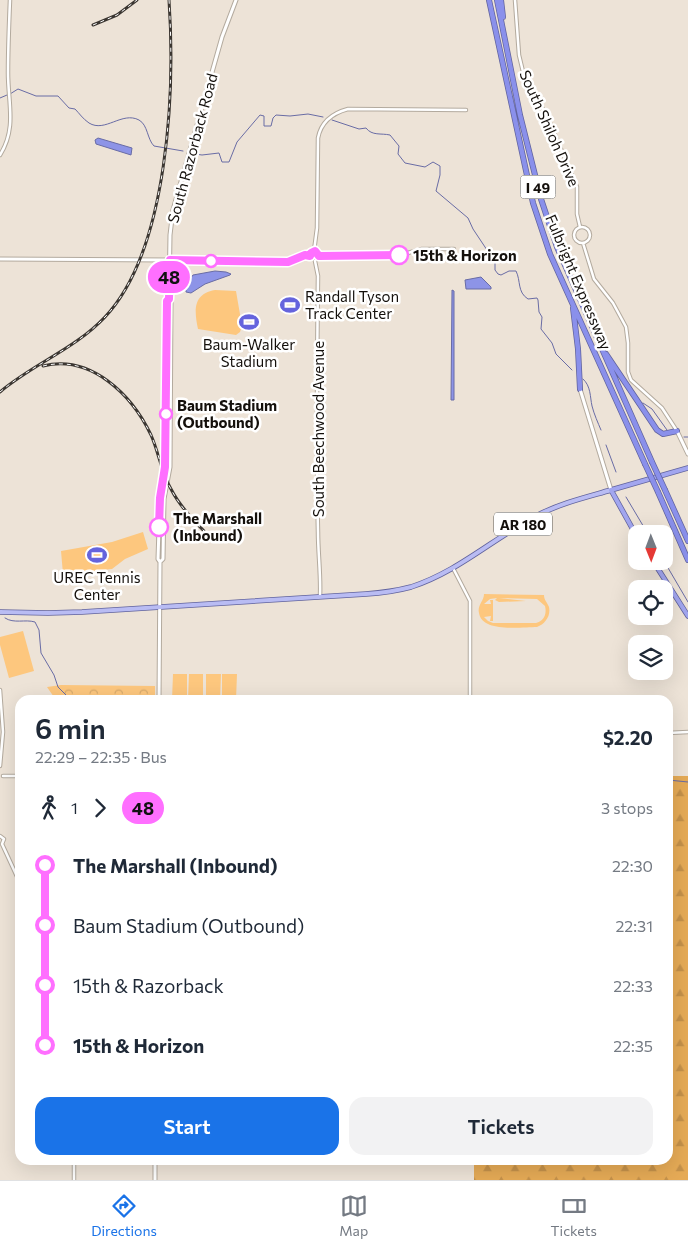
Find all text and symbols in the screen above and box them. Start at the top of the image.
street label: South Shiloh Drive [516,67,584,189]
street label: South Razorback Road [163,71,221,225]
road number: I 49 [520,176,556,198]
street label: Fulbright Expressway [542,212,616,353]
marker: 15th & Horizon [389,245,409,265]
place label: 15th & Horizon [413,246,517,264]
unlabelled marker [204,254,218,268]
line badge: 48 [146,261,192,293]
text: 48 [158,266,180,288]
place label: Randall Tyson Track Center [305,287,399,322]
sports icon: Randall Tyson Track Center [279,294,301,316]
sports icon: Baum-Walker Stadium [238,311,260,333]
place label: Baum-Walker Stadium [203,335,295,370]
street label: South Beechwood Avenue [309,341,327,517]
place label: Baum Stadium (Outbound) [177,396,277,431]
marker: Baum Stadium (Outbound) [159,407,173,421]
place label: The Marshall (Inbound) [173,509,262,544]
road number: AR 180 [494,512,552,536]
marker: The Marshall (Inbound) [149,517,169,537]
north arrow [628,525,672,570]
map controls [628,525,673,680]
sports icon: UREC Tennis Center [86,544,108,566]
place label: UREC Tennis Center [53,568,141,603]
button: locate [628,580,673,625]
button: layers [628,635,673,680]
text: 6 min [35,711,106,745]
text: $2.20 [603,726,653,749]
text: 22:29 – 22:35 · Bus [35,747,167,766]
icon: walk [35,794,63,822]
icon: forward [86,794,114,822]
text: 48 [132,797,154,819]
text: 1 [71,798,78,817]
text: 3 stops [601,798,653,817]
text: The Marshall (Inbound) [73,854,278,877]
text: 22:30 [612,856,653,875]
text: Baum Stadium (Outbound) [73,914,304,937]
text: 22:31 [616,916,653,935]
text: 15th & Razorback [73,974,224,997]
text: 22:33 [613,976,653,995]
text: 15th & Horizon [73,1034,204,1057]
text: 22:35 [613,1036,653,1055]
button: Start [35,1097,339,1155]
button: Tickets [349,1097,653,1155]
tab: Directions [91,1192,157,1239]
tab: Map [339,1192,368,1239]
tab: Tickets [551,1192,597,1239]

